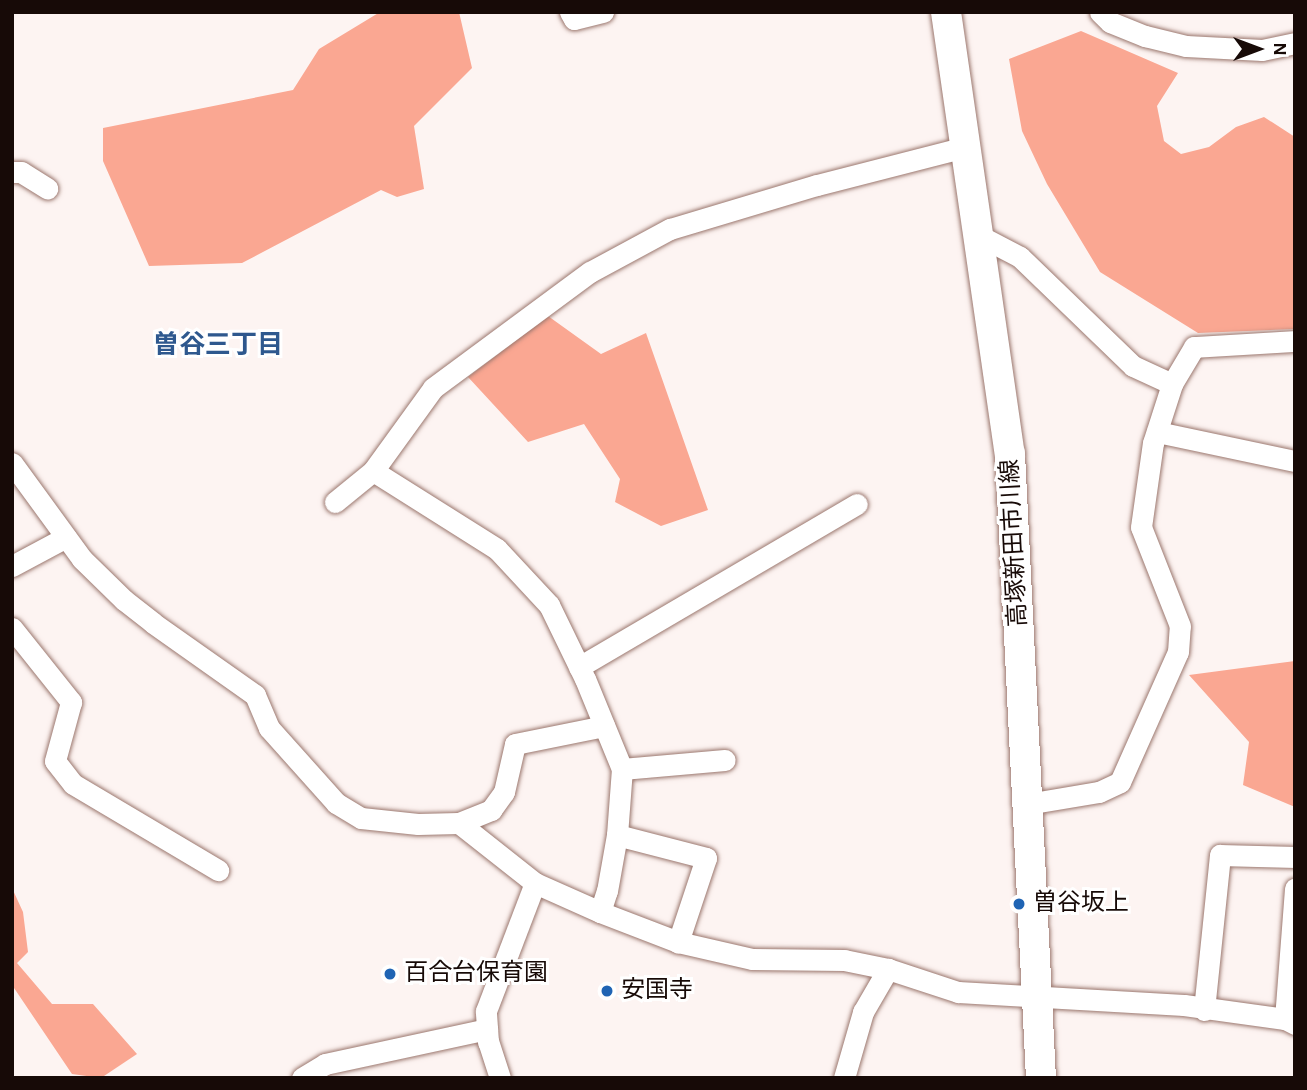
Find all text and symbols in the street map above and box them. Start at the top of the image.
north arrow [1223,14,1293,84]
text: N [1270,42,1289,56]
district label: 曽谷三丁目 [153,330,283,362]
street label: 高塚新田市川線 [996,458,1034,628]
place label: 曽谷坂上 [1033,890,1129,918]
marker: 曽谷坂上 [1011,896,1027,912]
place label: 百合台保育園 [404,960,548,988]
marker: 百合台保育園 [382,966,398,982]
place label: 安国寺 [621,977,693,1005]
marker: 安国寺 [599,983,615,999]

